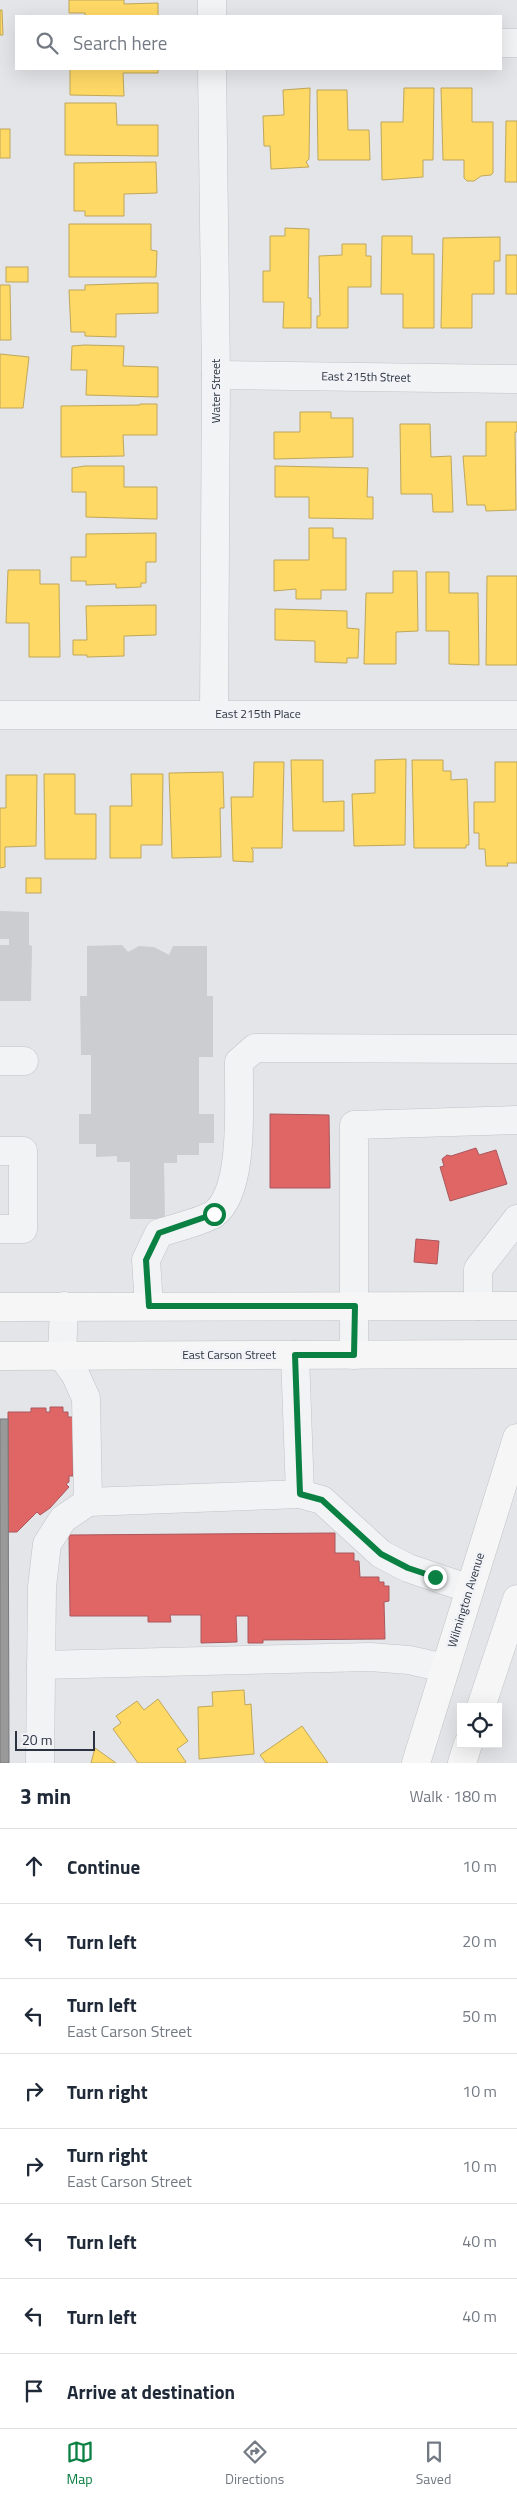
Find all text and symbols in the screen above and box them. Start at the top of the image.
search box [15,15,502,70]
text: Search here [73,28,167,57]
icon: search [33,29,61,57]
street label: Water Street [206,358,225,423]
street label: East 215th Street [321,366,412,387]
street label: East 215th Place [215,704,301,723]
route start [203,1203,226,1226]
street label: East Carson Street [182,1345,277,1364]
street label: Wilmington Avenue [442,1550,489,1650]
route end [424,1566,447,1589]
map controls [457,1703,502,1748]
button: locate [457,1703,502,1748]
scale bar [15,1728,95,1751]
text: 20 m [22,1729,52,1750]
text: 3 min [20,1780,71,1812]
text: Walk · 180 m [409,1784,497,1808]
icon: ahead [20,1852,48,1880]
text: Continue [67,1852,140,1881]
text: 10 m [462,1854,497,1878]
icon: left [20,1927,48,1955]
text: Turn left [67,1927,137,1956]
text: 20 m [462,1929,497,1953]
text: Turn left [67,1990,137,2019]
icon: left [20,2002,48,2030]
text: 50 m [462,2004,497,2028]
text: East Carson Street [67,2019,192,2043]
icon: right [20,2077,48,2105]
text: Turn right [67,2077,148,2106]
text: 10 m [462,2079,497,2103]
text: Turn right [67,2140,148,2169]
icon: right [20,2152,48,2180]
text: 10 m [462,2154,497,2178]
text: East Carson Street [67,2169,192,2193]
icon: left [20,2227,48,2255]
text: Turn left [67,2227,137,2256]
text: 40 m [462,2229,497,2253]
icon: left [20,2302,48,2330]
text: Turn left [67,2302,137,2331]
text: 40 m [462,2304,497,2328]
icon: arrive [20,2377,48,2405]
text: Arrive at destination [67,2377,235,2406]
tab: Map [66,2438,94,2489]
tab: Directions [225,2438,284,2489]
tab: Saved [416,2438,451,2489]

